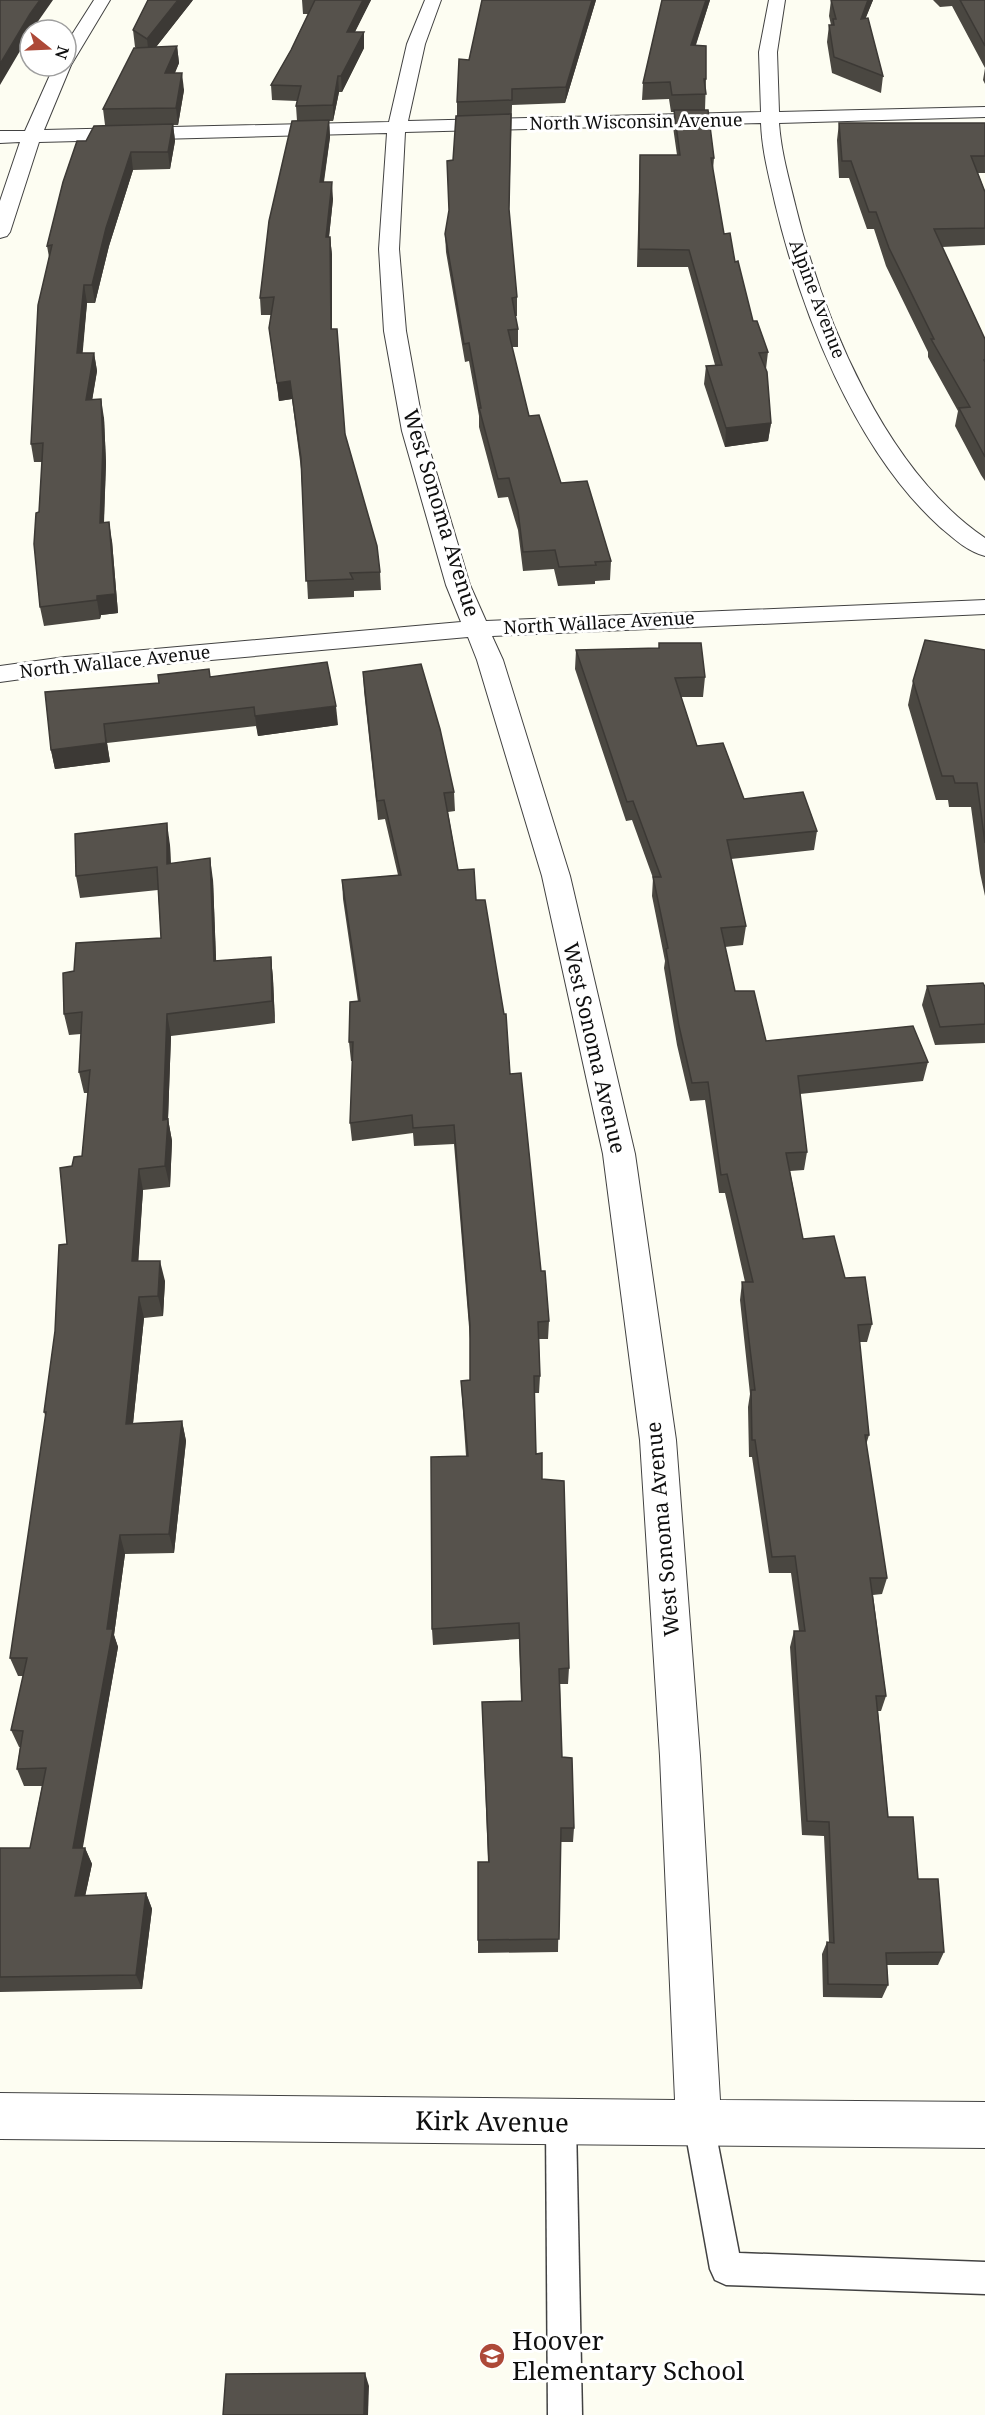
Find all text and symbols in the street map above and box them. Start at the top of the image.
north arrow [18,18,78,78]
text: N [50,43,75,62]
street label: North Wisconsin Avenue [529,107,743,135]
street label: Alpine Avenue [784,236,852,361]
street label: West Sonoma Avenue [397,405,487,620]
street label: North Wallace Avenue [503,605,695,639]
street label: North Wallace Avenue [18,639,211,683]
street label: West Sonoma Avenue [557,940,633,1156]
street label: West Sonoma Avenue [639,1420,685,1638]
street label: Kirk Avenue [415,2102,569,2140]
place label: Hoover Elementary School [512,2322,744,2388]
school or university icon: Hoover Elementary School [477,2341,507,2371]

